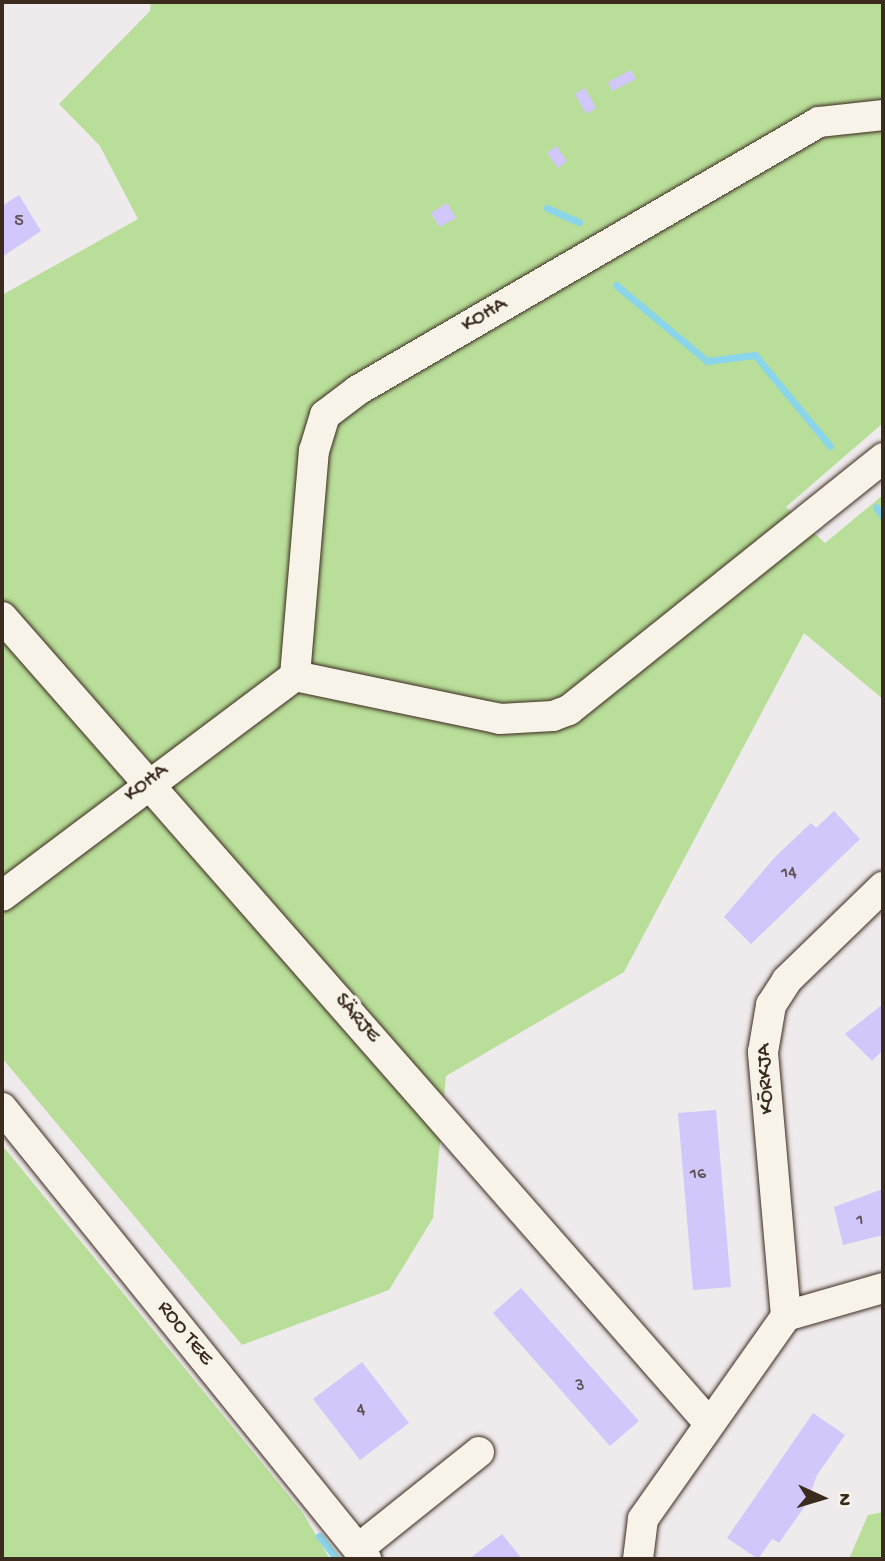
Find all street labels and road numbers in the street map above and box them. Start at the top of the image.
street label: KOHA [458,293,512,339]
street label: KOHA [120,759,174,809]
street label: SÄRJE [328,989,384,1049]
street label: KÕRKJA [753,1043,781,1115]
street label: ROO TEE [150,1297,218,1371]

